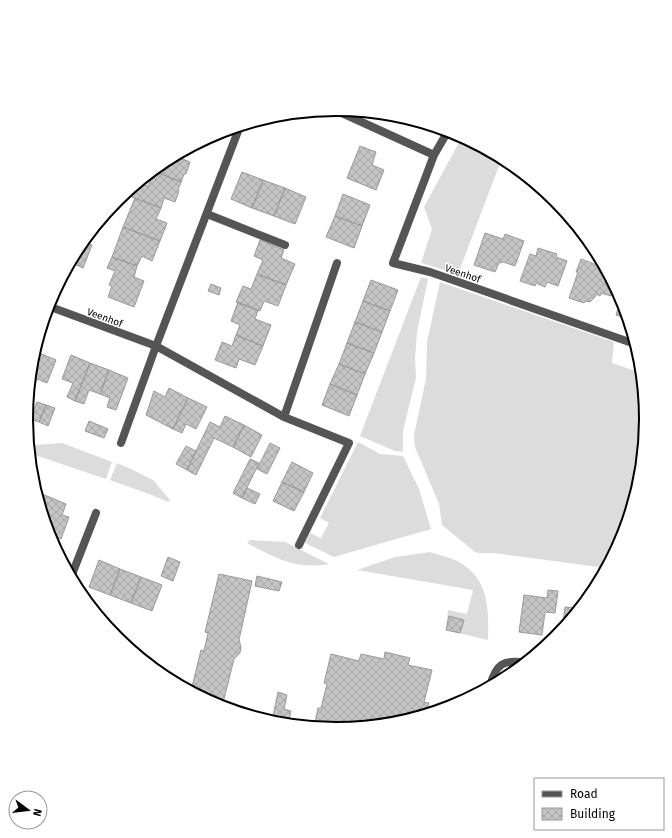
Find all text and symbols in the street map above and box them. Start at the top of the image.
street label: Veenhof [443,262,483,286]
street label: Veenhof [85,306,125,330]
legend [534,778,664,830]
text: Road [570,787,598,801]
north arrow [8,790,48,830]
text: N [30,807,44,818]
text: Building [570,807,616,821]

